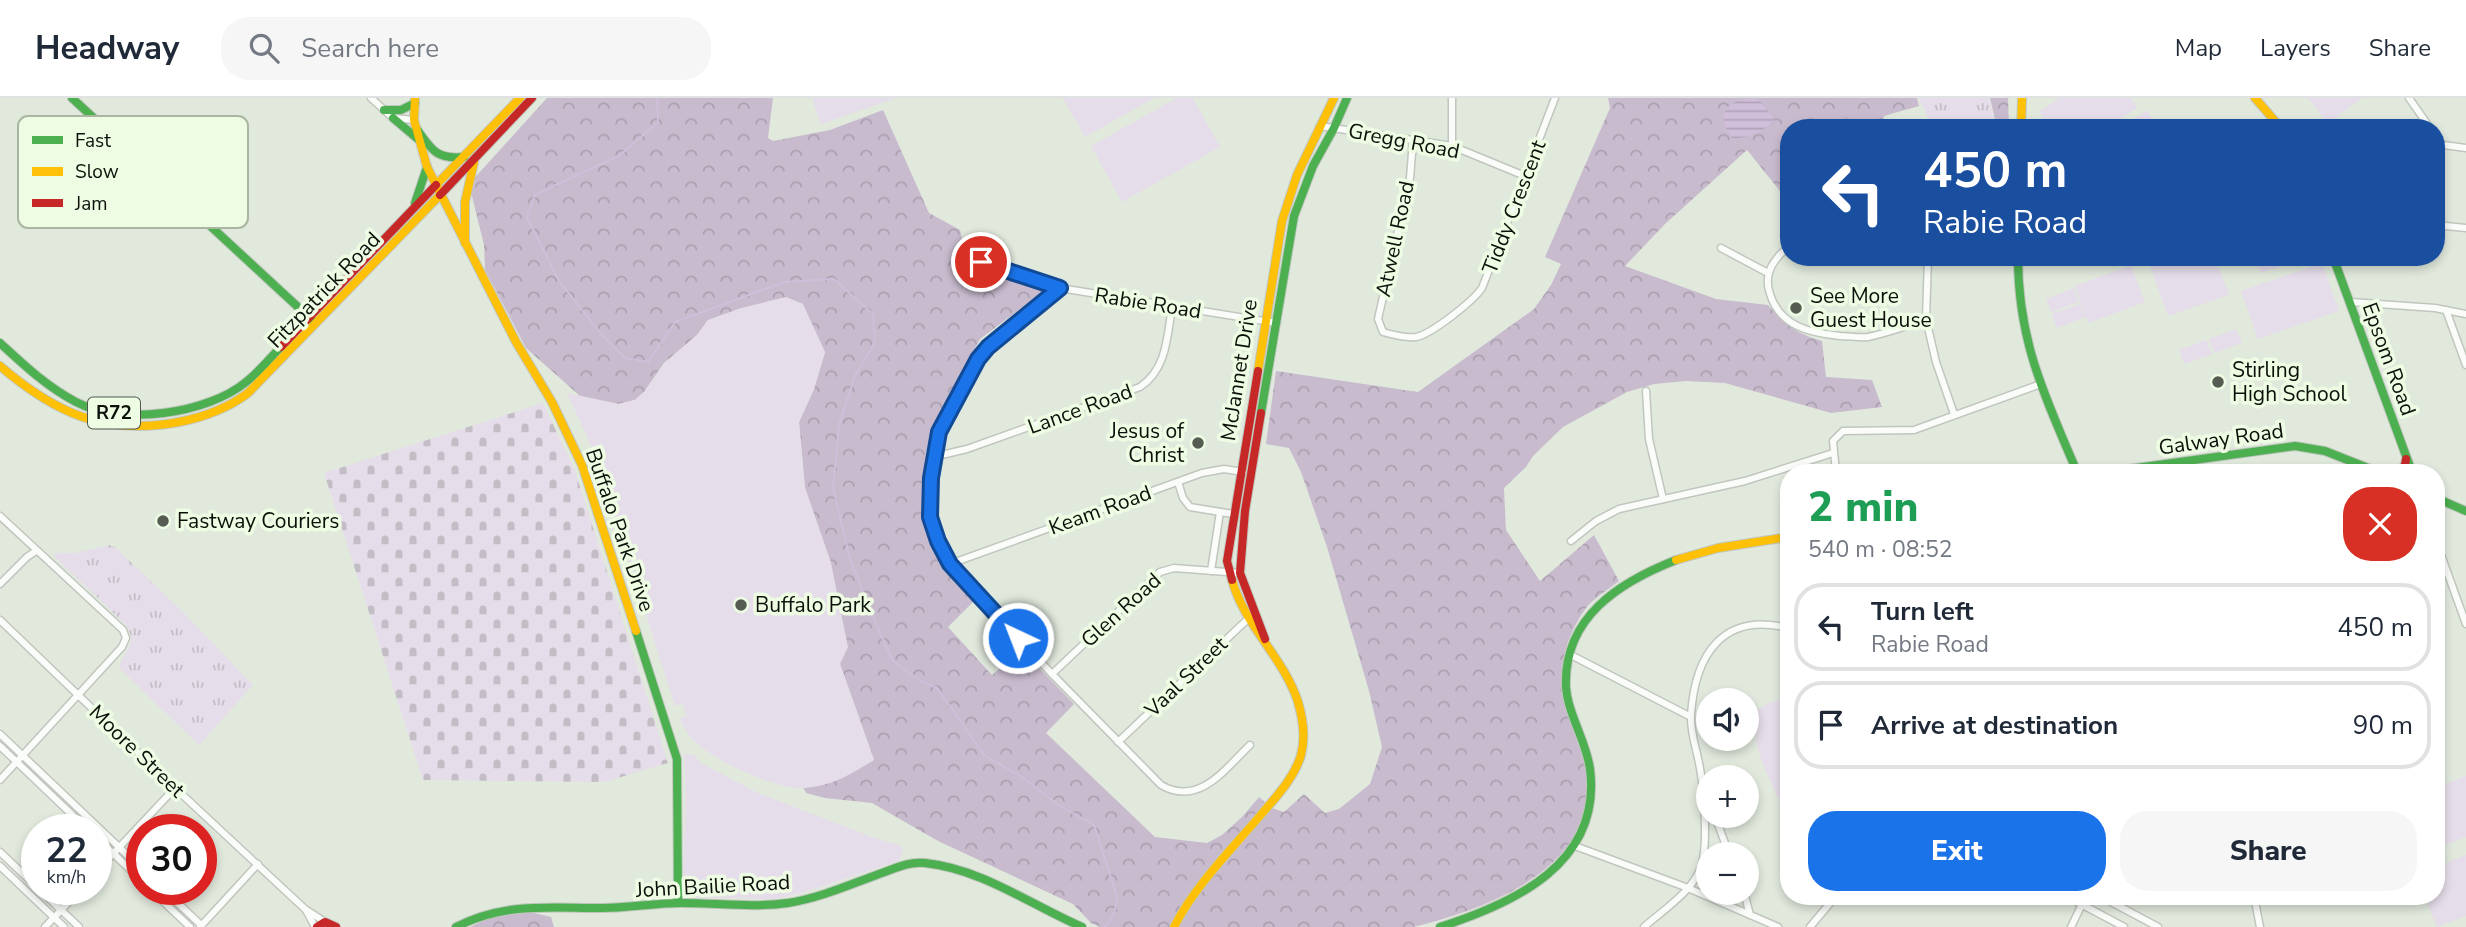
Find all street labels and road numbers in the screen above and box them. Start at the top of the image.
street label: Gregg Road [1346,117,1462,165]
street label: Tiddy Crescent [1476,136,1553,278]
street label: Atwell Road [1369,178,1421,300]
street label: Fitzpatrick Road [261,226,387,354]
street label: Rabie Road [1093,281,1203,325]
street label: McJannet Drive [1214,297,1264,443]
street label: Epsom Road [2356,299,2422,419]
street label: Lance Road [1024,377,1136,441]
road number: R72 [88,398,140,428]
street label: Galway Road [2157,416,2285,462]
street label: Buffalo Park Drive [579,445,661,615]
street label: Keam Road [1045,478,1155,542]
street label: Glen Road [1075,567,1167,653]
street label: Vaal Street [1138,630,1234,724]
street label: Moore Street [83,698,191,804]
street label: John Bailie Road [634,868,791,904]

